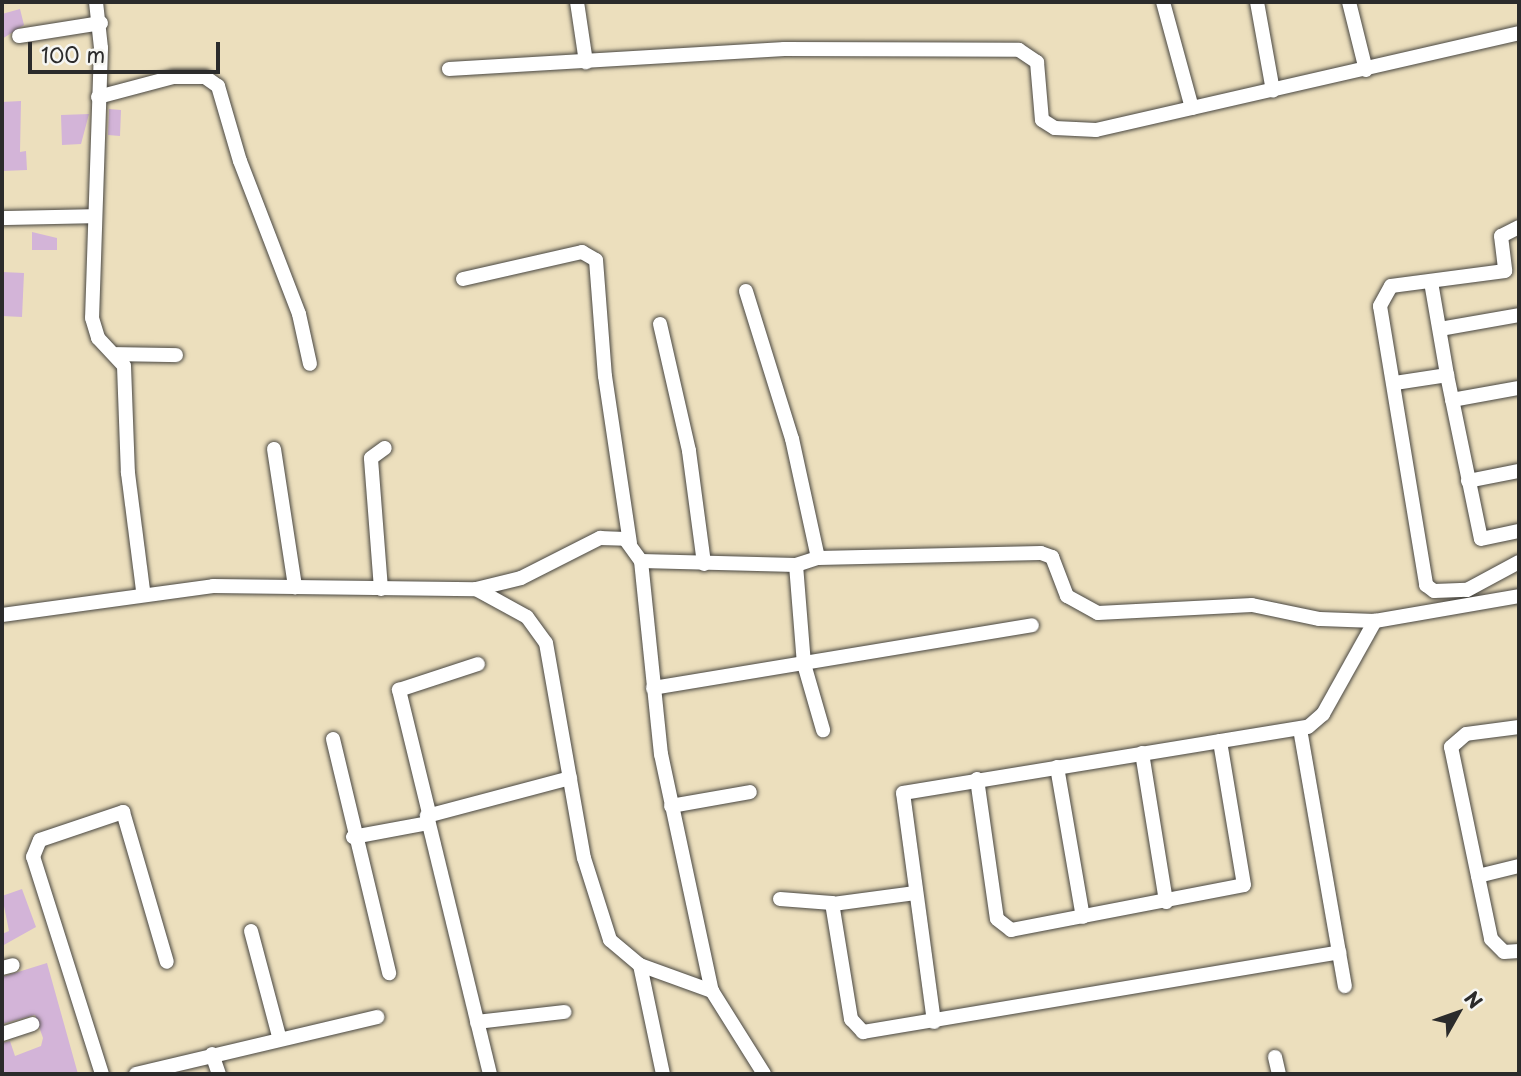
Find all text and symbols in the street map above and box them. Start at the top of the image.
scale bar [32,28,224,72]
text: 100 m [41,38,105,70]
north arrow [1423,978,1493,1048]
text: N [1459,985,1490,1014]

